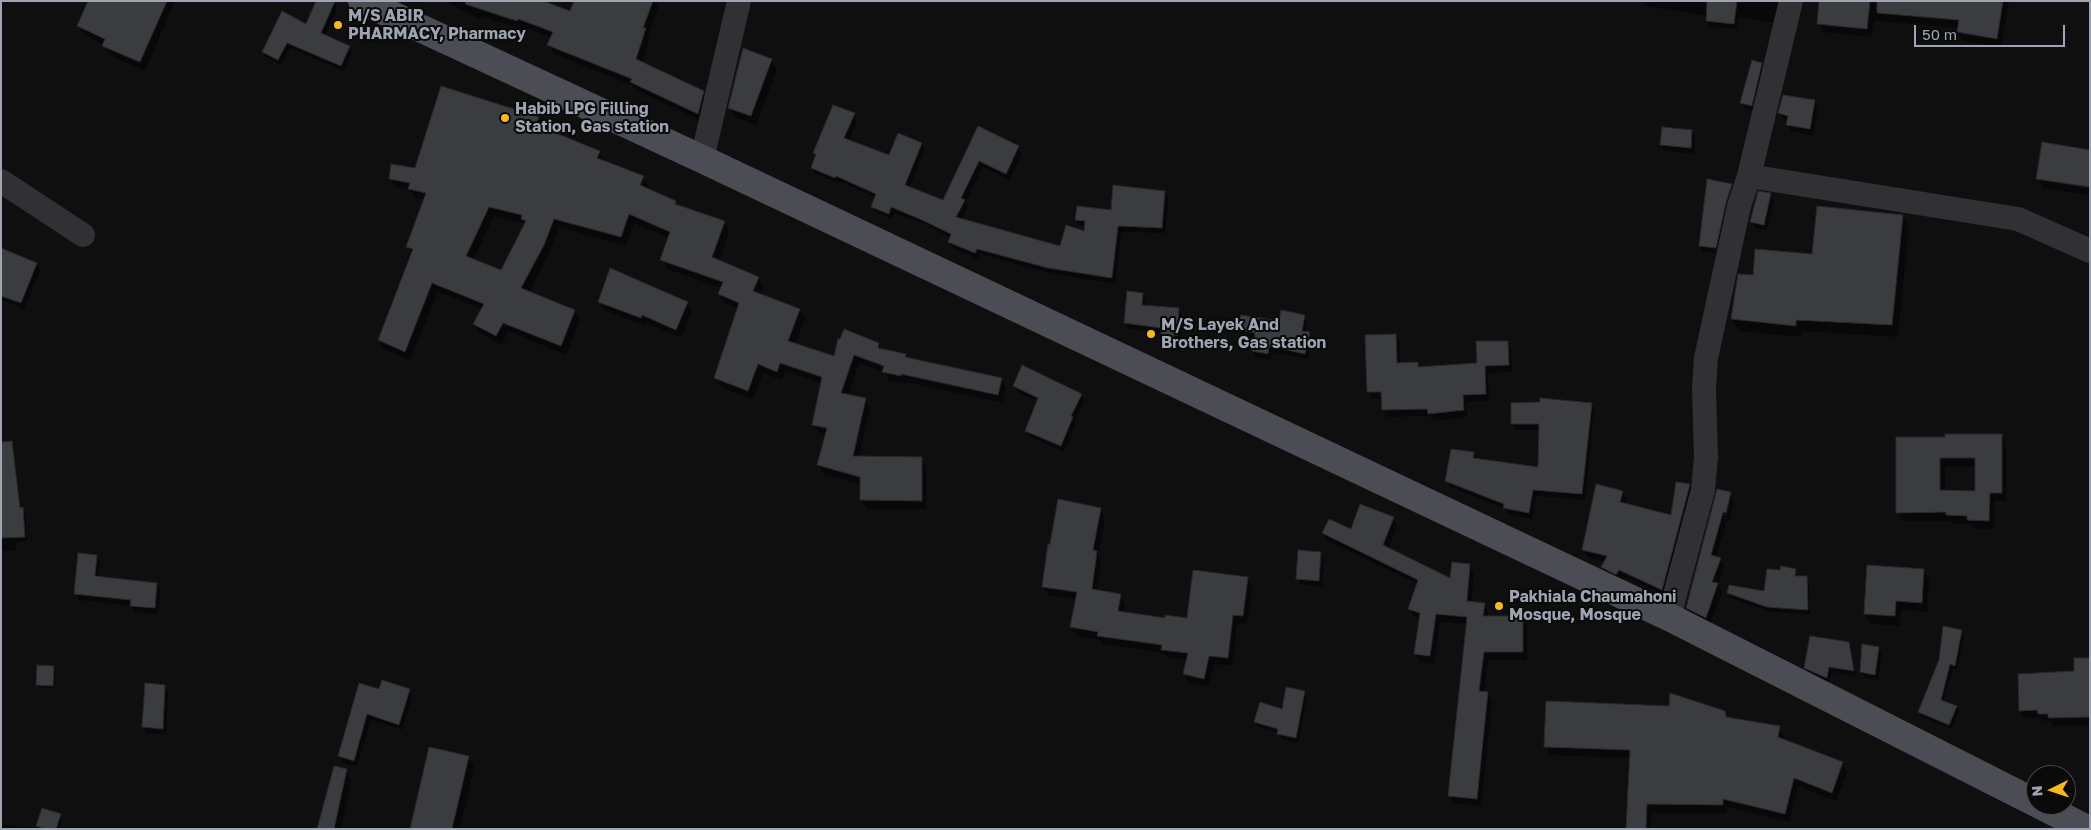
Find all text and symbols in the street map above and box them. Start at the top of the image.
place label: M/S ABIR PHARMACY, Pharmacy [348,6,526,44]
scale bar [1916,15,2067,47]
marker: M/S ABIR PHARMACY, Pharmacy [332,19,344,31]
text: 50 m [1922,25,1957,43]
place label: Habib LPG Filling Station, Gas station [515,99,669,137]
marker: Habib LPG Filling Station, Gas station [499,112,511,124]
place label: M/S Layek And Brothers, Gas station [1161,315,1326,353]
marker: M/S Layek And Brothers, Gas station [1145,328,1157,340]
place label: Pakhiala Chaumahoni Mosque, Mosque [1509,587,1676,625]
marker: Pakhiala Chaumahoni Mosque, Mosque [1493,600,1505,612]
north arrow [2026,765,2076,815]
text: N [2028,785,2045,797]

